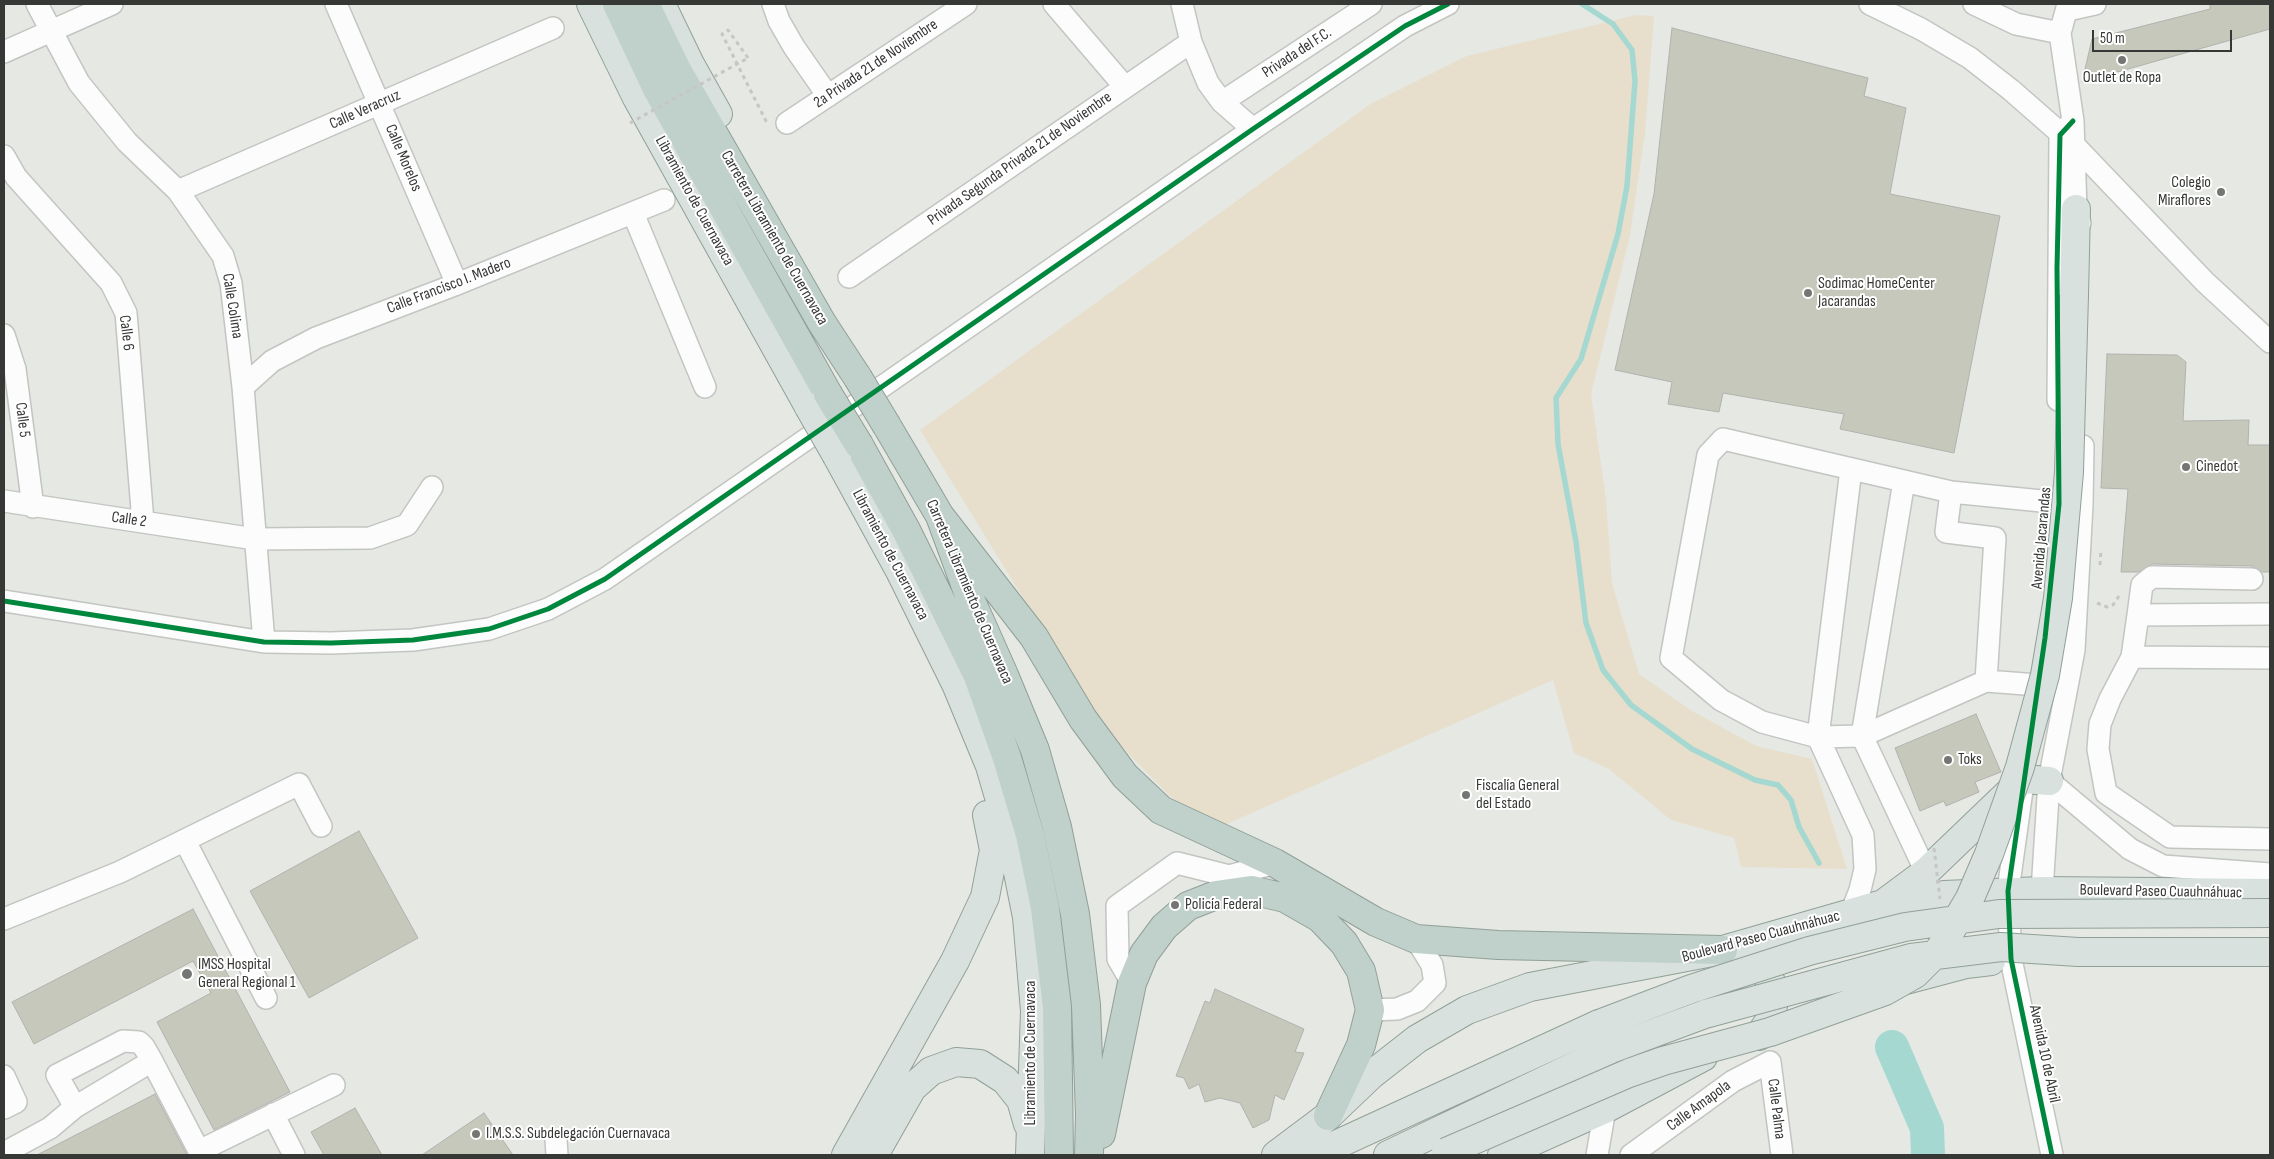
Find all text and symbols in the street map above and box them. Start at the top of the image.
street label: 2a Privada 21 de Noviembre [810,15,942,113]
scale bar [2094,20,2234,52]
street label: Privada del F.C. [1259,23,1335,83]
text: 50 m [2100,29,2125,48]
marker: Outlet de Ropa [2116,54,2128,66]
place label: Outlet de Ropa [2083,68,2161,88]
street label: Calle Veracruz [327,86,403,134]
street label: Privada Segunda Privada 21 de Noviembre [924,88,1116,230]
street label: Calle Morelos [380,122,426,194]
street label: Libramiento de Cuernavaca [650,133,738,269]
street label: Carretera Libramiento de Cuernavaca [716,147,832,329]
place label: Colegio Miraflores [2158,173,2211,211]
marker: Colegio Miraflores [2215,186,2227,198]
street label: Calle Francisco I. Madero [384,254,514,318]
street label: Calle Colima [217,272,247,340]
place label: Sodimac HomeCenter Jacarandas [1818,274,1935,312]
marker: Sodimac HomeCenter Jacarandas [1802,287,1814,299]
street label: Calle 6 [114,314,138,352]
street label: Calle 5 [10,401,34,439]
place label: Cinedot [2196,457,2238,477]
marker: Cinedot [2180,461,2192,473]
street label: Libramiento de Cuernavaca [847,486,933,624]
street label: Avenida Jacarandas [2028,486,2056,590]
street label: Carretera Libramiento de Cuernavaca [921,497,1017,687]
street label: Calle 2 [110,508,148,532]
place label: Toks [1958,750,1982,770]
marker: Toks [1942,754,1954,766]
place label: Fiscalía General del Estado [1476,776,1559,814]
marker: Fiscalía General del Estado [1460,789,1472,801]
street label: Boulevard Paseo Cuauhnáhuac [2080,881,2242,903]
place label: Policía Federal [1185,895,1262,915]
marker: Policía Federal [1169,899,1181,911]
street label: Boulevard Paseo Cuauhnáhuac [1680,907,1842,967]
place label: IMSS Hospital General Regional 1 [198,955,296,993]
marker: IMSS Hospital General Regional 1 [180,967,194,981]
street label: Libramiento de Cuernavaca [1021,980,1041,1126]
street label: Avenida 10 de Abril [2024,1003,2064,1105]
street label: Calle Amapola [1663,1076,1735,1136]
street label: Calle Palma [1763,1078,1789,1140]
place label: I.M.S.S. Subdelegación Cuernavaca [486,1124,670,1144]
marker: I.M.S.S. Subdelegación Cuernavaca [470,1128,482,1140]

